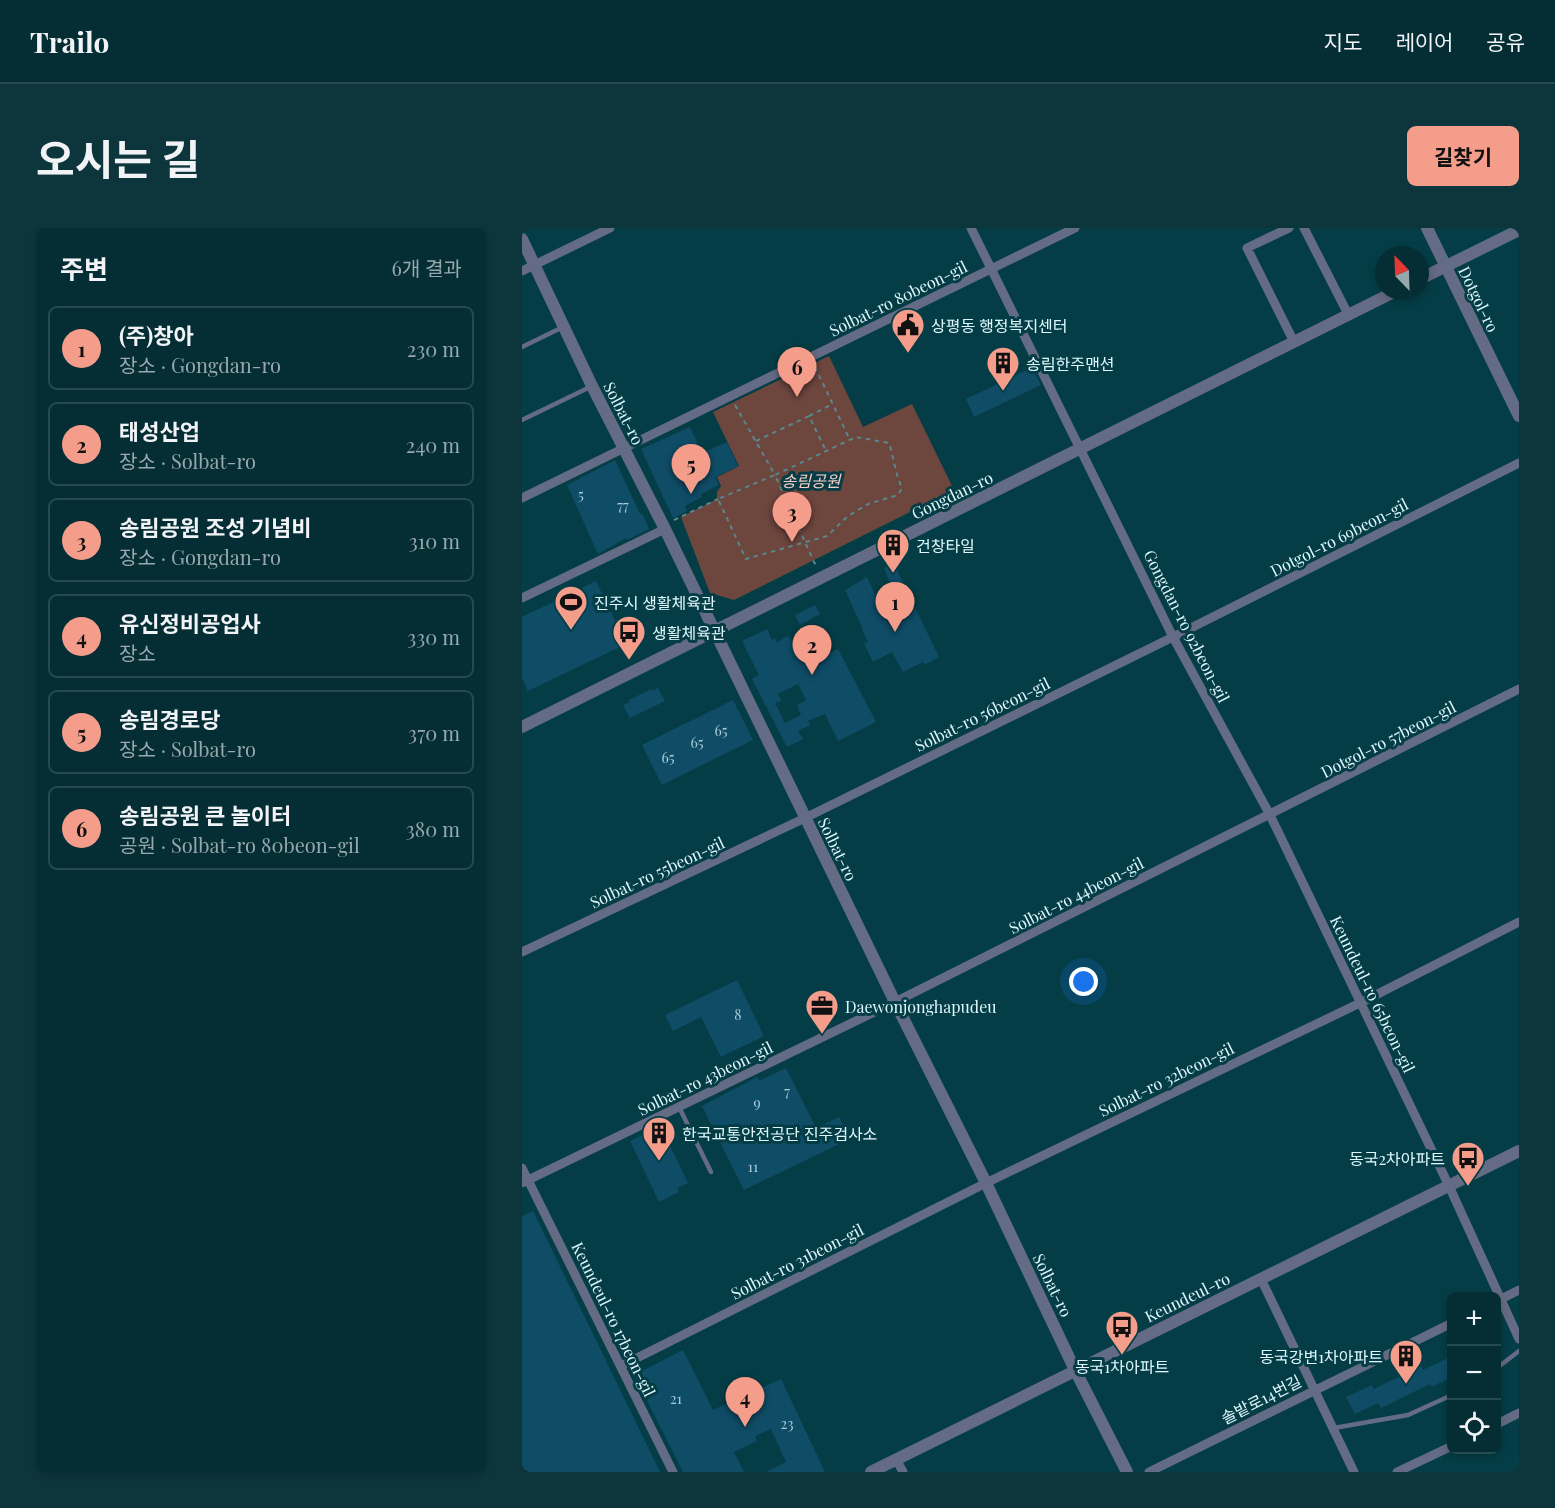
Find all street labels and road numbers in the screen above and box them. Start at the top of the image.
street label: Solbat-ro 80beon-gil [826,255,971,341]
street label: Dotgol-ro [1454,263,1504,336]
street label: Solbat-ro [599,378,649,448]
street label: Gongdan-ro [908,466,996,524]
street label: Dotgol-ro 69beon-gil [1266,493,1412,581]
street label: Gongdan-ro 92beon-gil [1139,546,1235,706]
street label: Solbat-ro 56beon-gil [911,672,1053,756]
street label: Dotgol-ro 57beon-gil [1317,696,1459,782]
street label: Solbat-ro [814,814,862,884]
street label: Solbat-ro 55beon-gil [586,831,728,912]
street label: Solbat-ro 44beon-gil [1005,852,1147,938]
street label: Keundeul-ro 65beon-gil [1326,912,1420,1076]
street label: Solbat-ro 43beon-gil [634,1036,776,1120]
street label: Solbat-ro 32beon-gil [1095,1037,1237,1121]
street label: Solbat-ro 31beon-gil [727,1218,867,1304]
street label: Keundeul-ro 17beon-gil [567,1238,661,1400]
street label: Solbat-ro [1029,1250,1077,1320]
street label: Keundeul-ro [1141,1267,1233,1327]
street label: 솔밭로14번길 [1217,1370,1305,1428]

